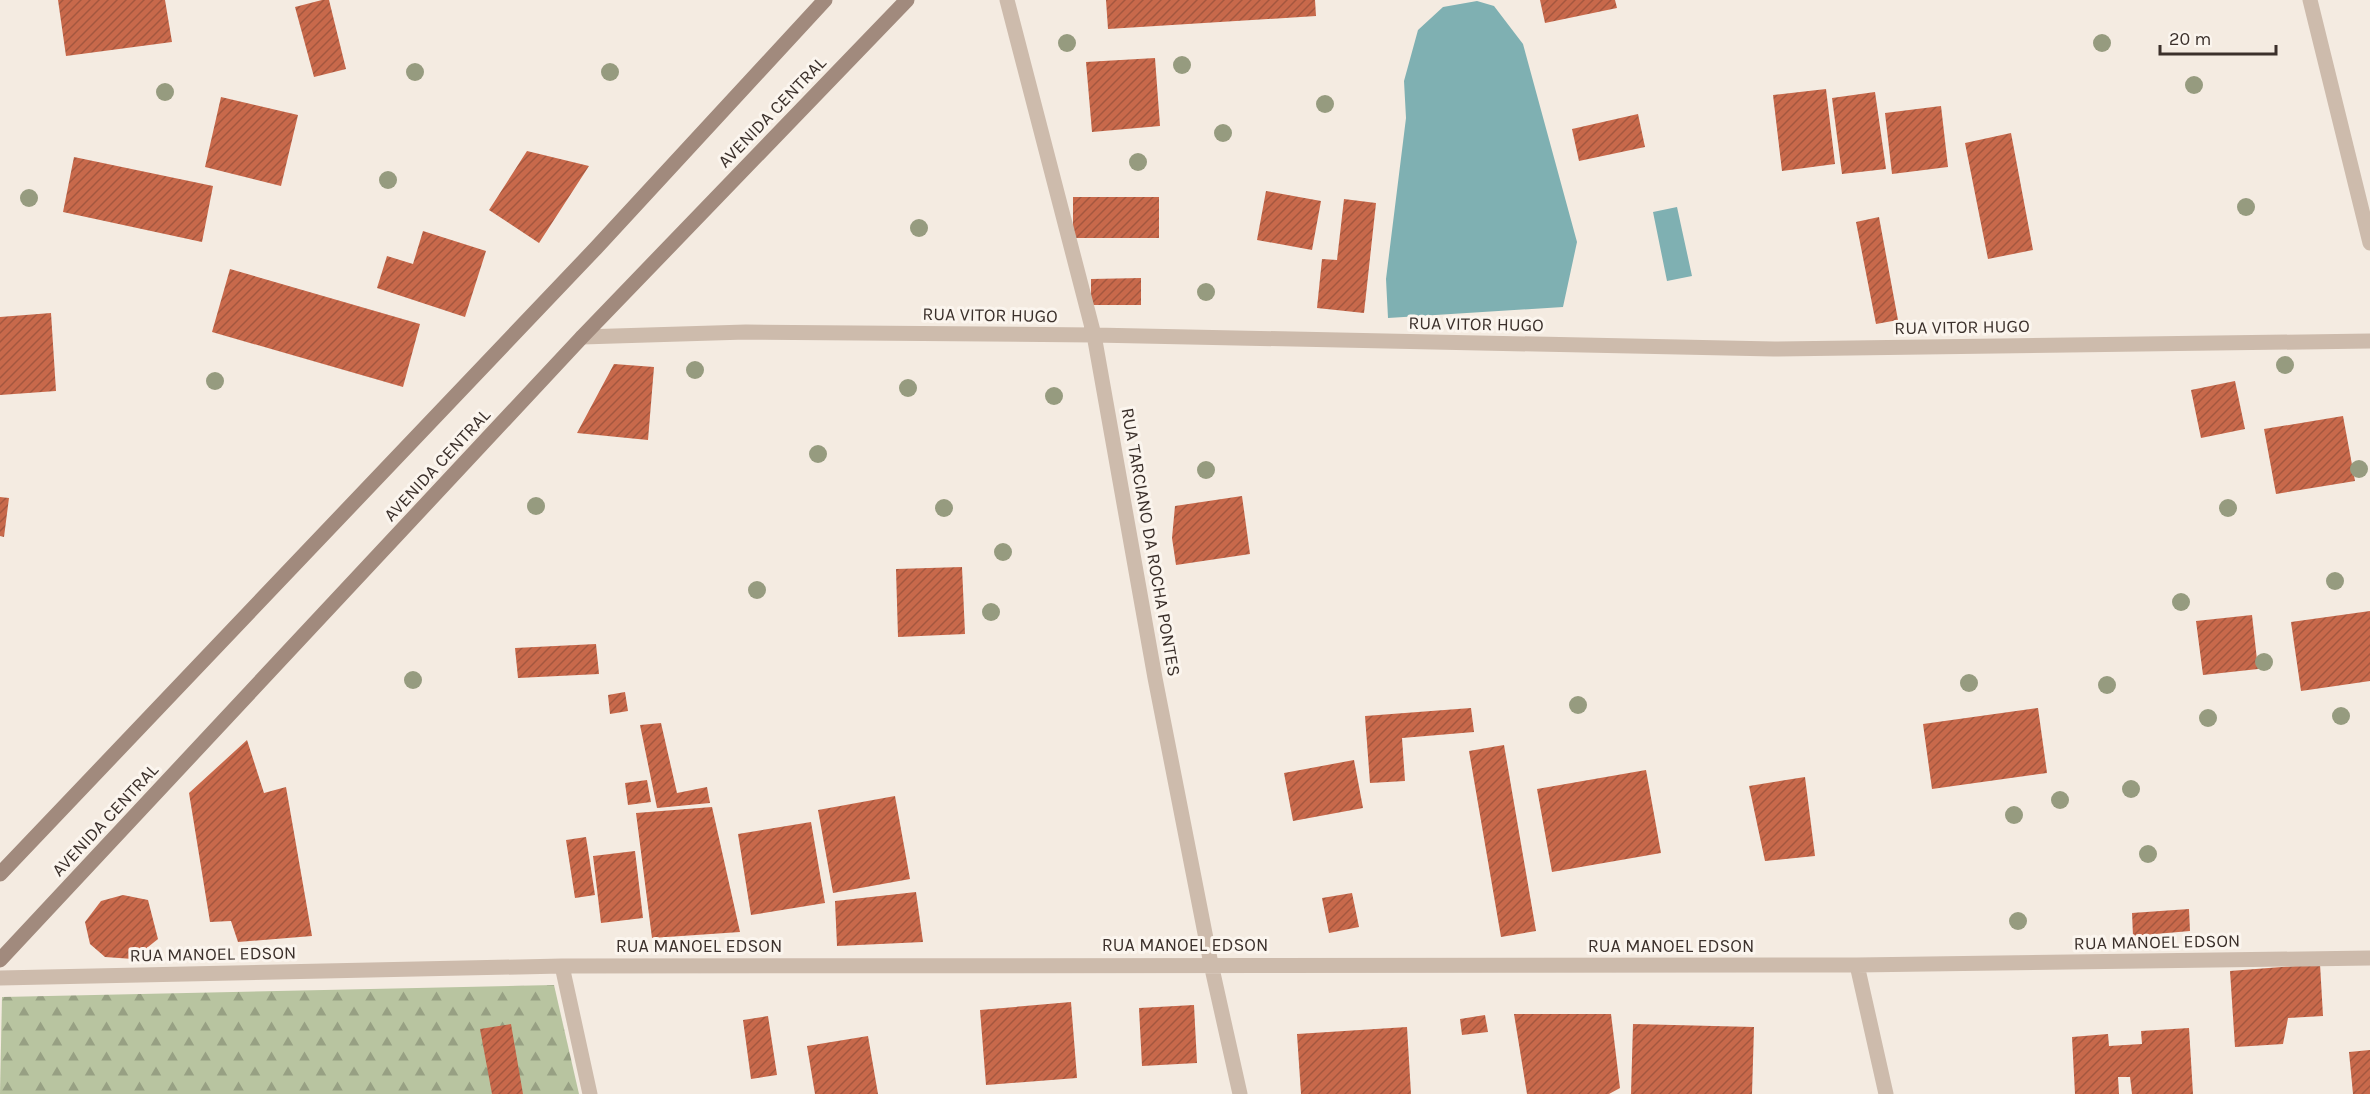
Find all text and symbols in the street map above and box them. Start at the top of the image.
scale bar [2160,18,2276,56]
text: 20 m [2169,28,2211,50]
street label: AVENIDA CENTRAL [713,51,831,172]
street label: RUA VITOR HUGO [922,303,1058,327]
street label: RUA VITOR HUGO [1408,312,1544,336]
street label: RUA VITOR HUGO [1894,315,2030,339]
street label: AVENIDA CENTRAL [379,404,495,526]
street label: RUA TARCIANO DA ROCHA PONTES [1117,406,1185,678]
street label: AVENIDA CENTRAL [47,759,163,881]
street label: RUA MANOEL EDSON [2074,930,2240,954]
street label: RUA MANOEL EDSON [1102,934,1268,956]
street label: RUA MANOEL EDSON [616,935,782,957]
street label: RUA MANOEL EDSON [1588,935,1754,957]
street label: RUA MANOEL EDSON [130,942,296,966]

